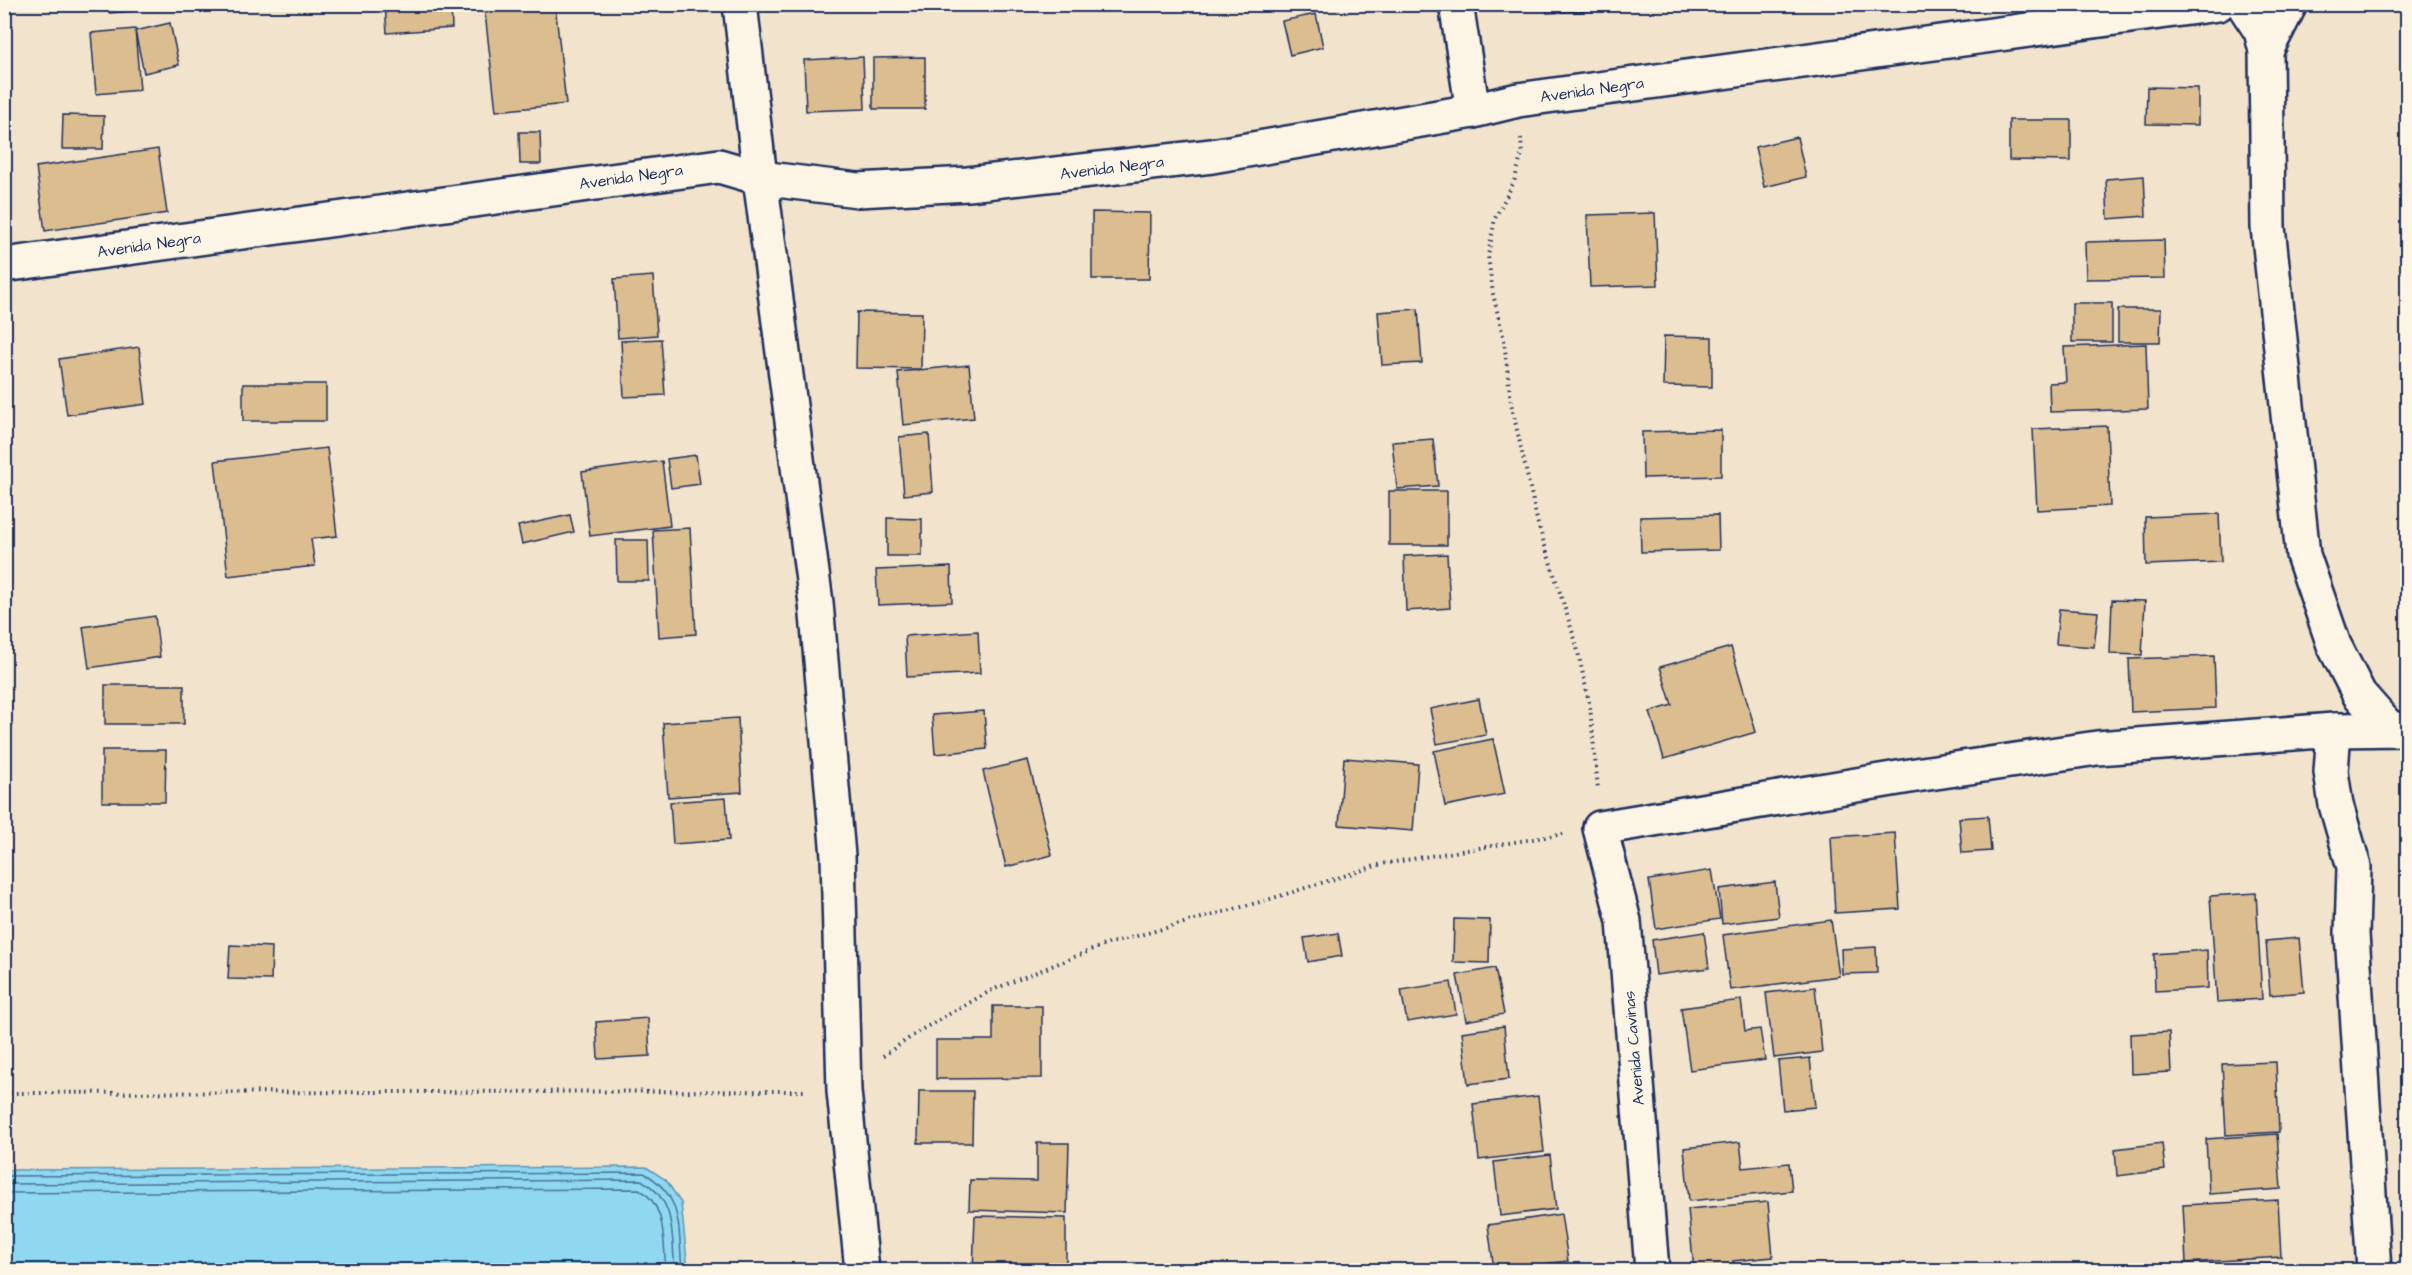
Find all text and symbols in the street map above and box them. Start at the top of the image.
street label: Avenida Negra [1539,72,1645,109]
street label: Avenida Negra [1059,151,1165,186]
street label: Avenida Negra [578,159,684,196]
street label: Avenida Negra [96,227,202,264]
street label: Avenida Cavinas [1618,990,1650,1106]

